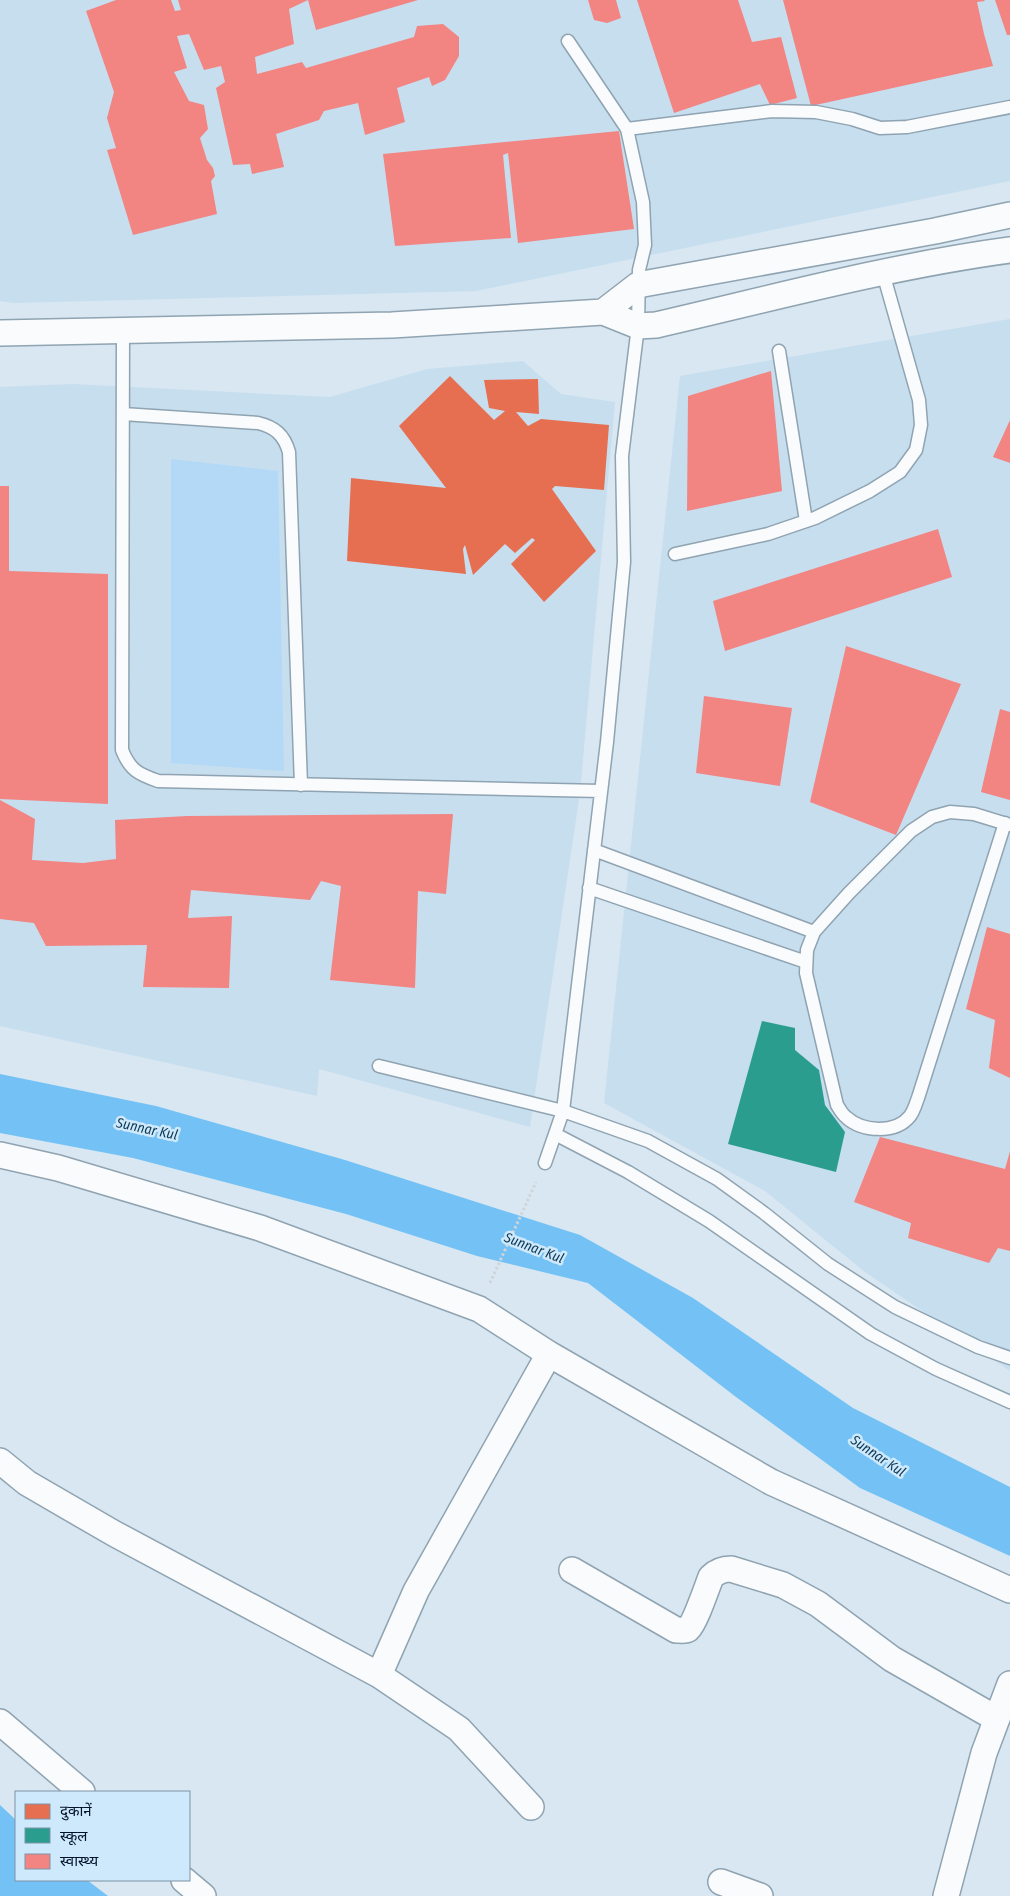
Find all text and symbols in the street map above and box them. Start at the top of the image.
water label: Sunnar Kul [114,1114,180,1144]
water label: Sunnar Kul [501,1229,566,1267]
water label: Sunnar Kul [847,1431,909,1481]
legend [15,1791,190,1881]
text: दुकानें [60,1802,92,1821]
text: स्कूल [60,1827,88,1846]
text: स्वास्थ्य [60,1852,98,1870]

